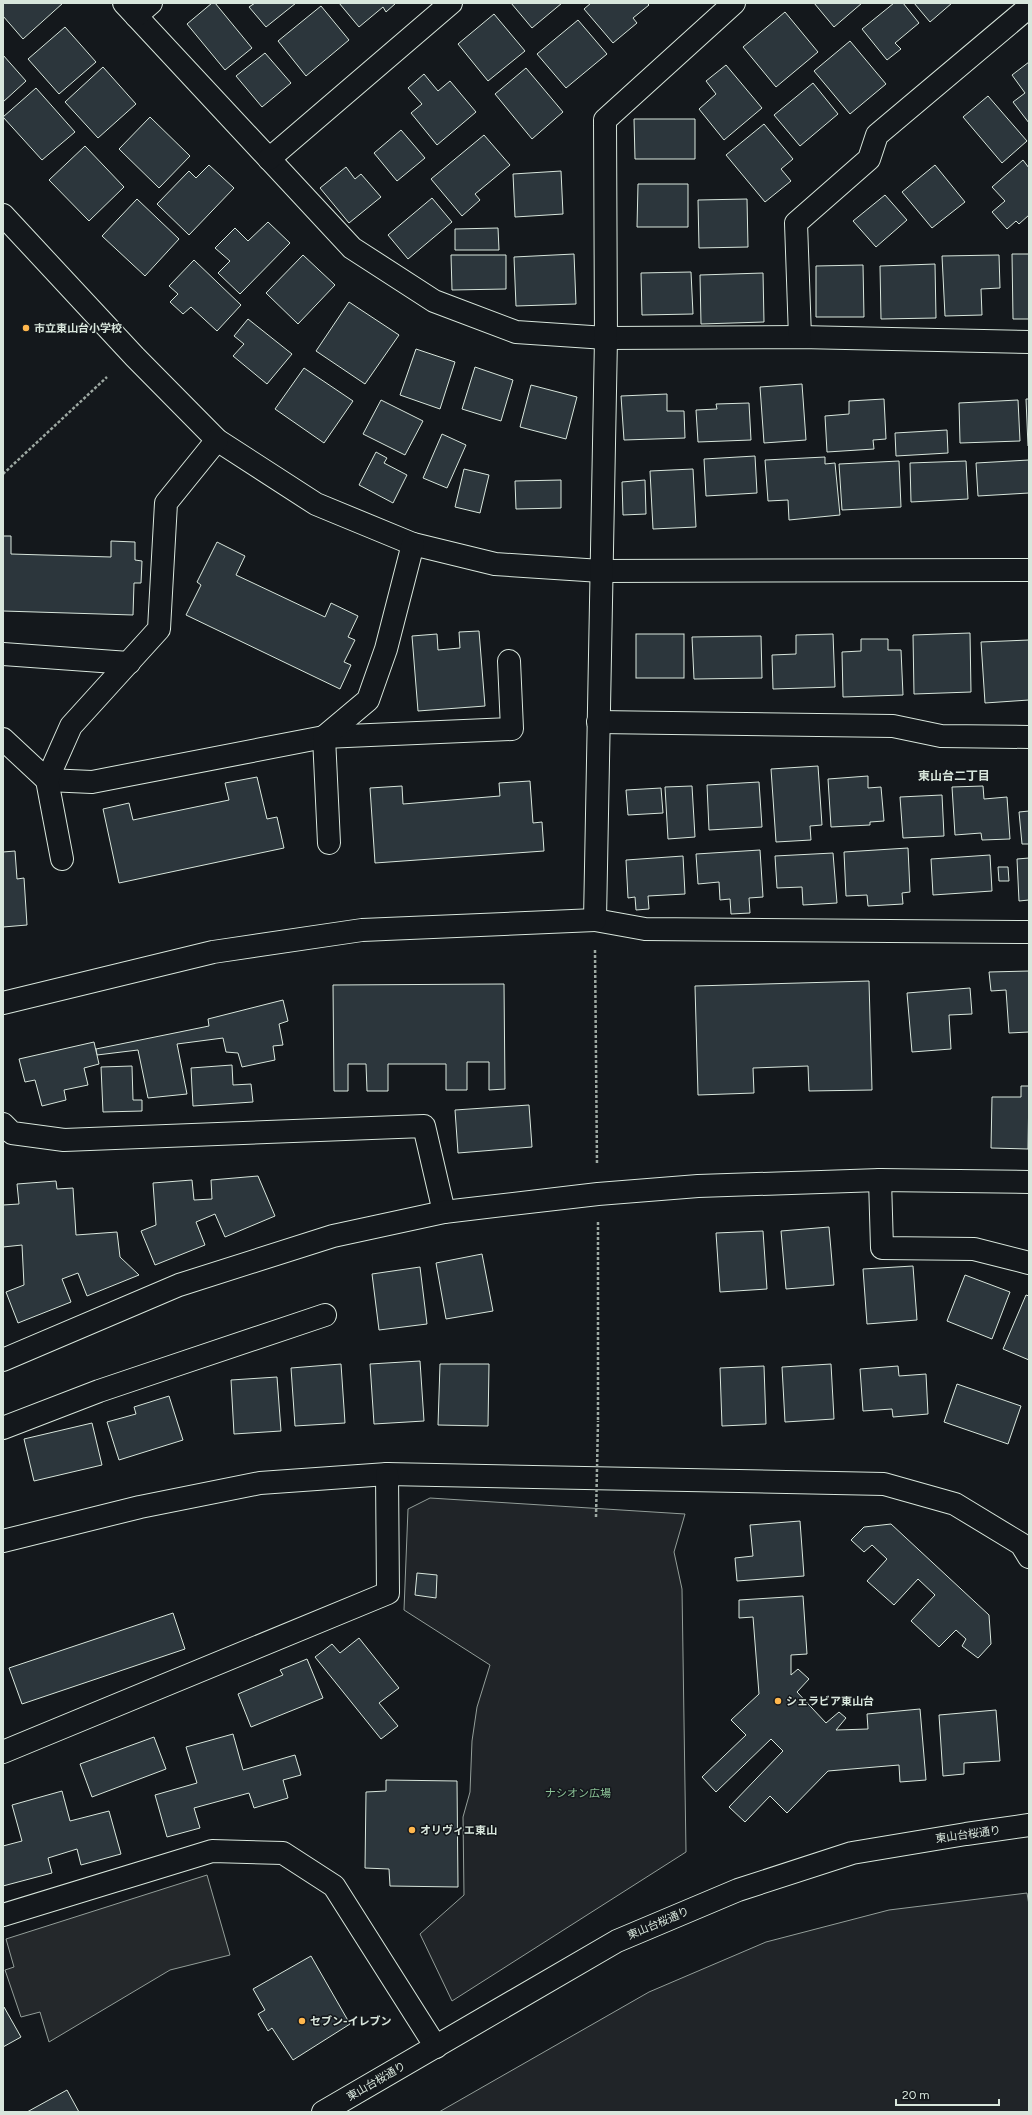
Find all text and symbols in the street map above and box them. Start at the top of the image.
place label: 市立東山台小学校 [34,322,122,335]
marker: 市立東山台小学校 [21,323,31,333]
district label: 東山台二丁目 [918,769,990,783]
place label: シェラビア東山台 [786,1695,874,1708]
marker: シェラビア東山台 [773,1696,783,1706]
park label: ナシオン広場 [545,1787,611,1800]
street label: 東山台桜通り [934,1823,1002,1846]
place label: オリヴィエ東山 [420,1824,497,1837]
marker: オリヴィエ東山 [407,1825,417,1835]
street label: 東山台桜通り [625,1905,691,1942]
place label: セブン-イレブン [310,2015,392,2028]
marker: セブン-イレブン [297,2016,307,2026]
street label: 東山台桜通り [344,2059,408,2104]
scale bar [896,2081,999,2107]
text: 20 m [902,2088,930,2102]

